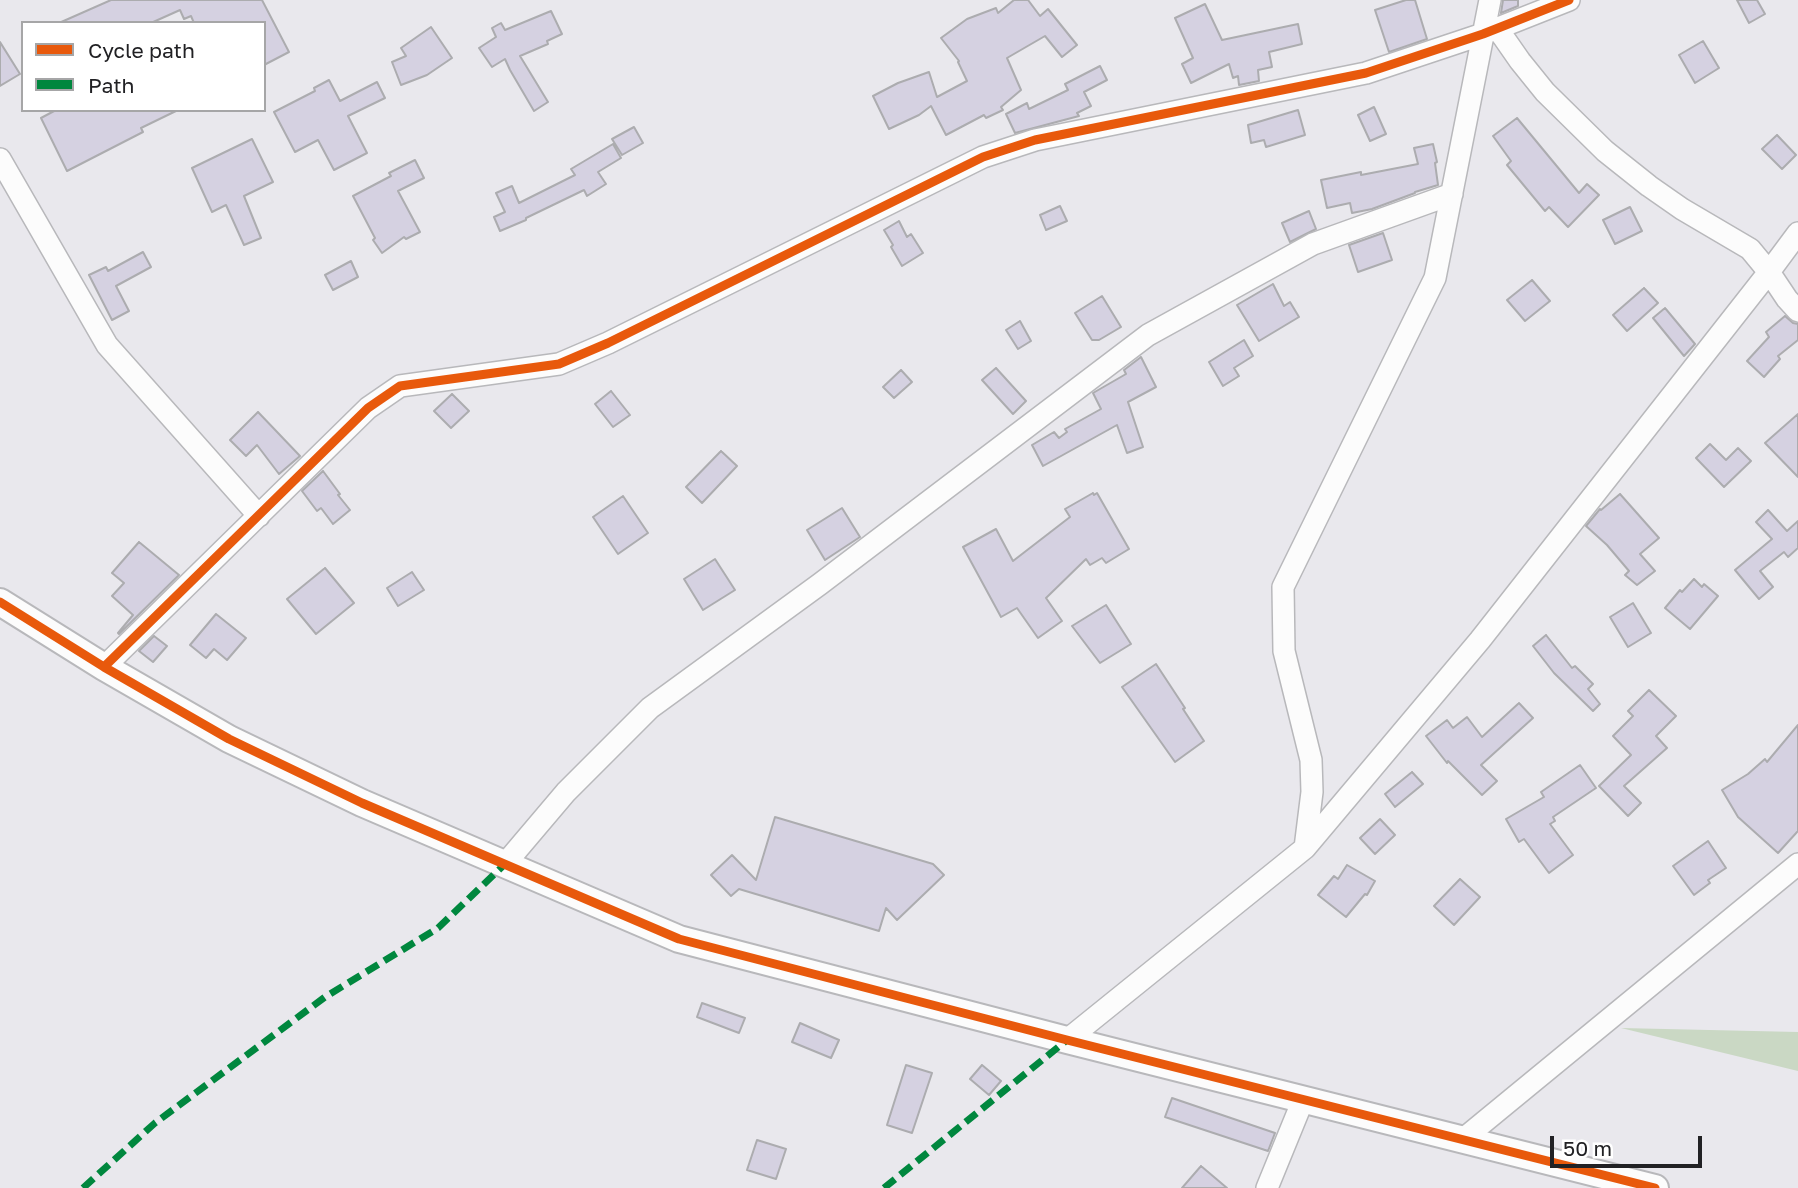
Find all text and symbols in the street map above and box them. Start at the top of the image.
legend [21,21,266,112]
text: Cycle path [88,37,195,63]
text: Path [88,72,135,98]
scale bar [1553,1122,1705,1166]
text: 50 m [1563,1135,1612,1161]

